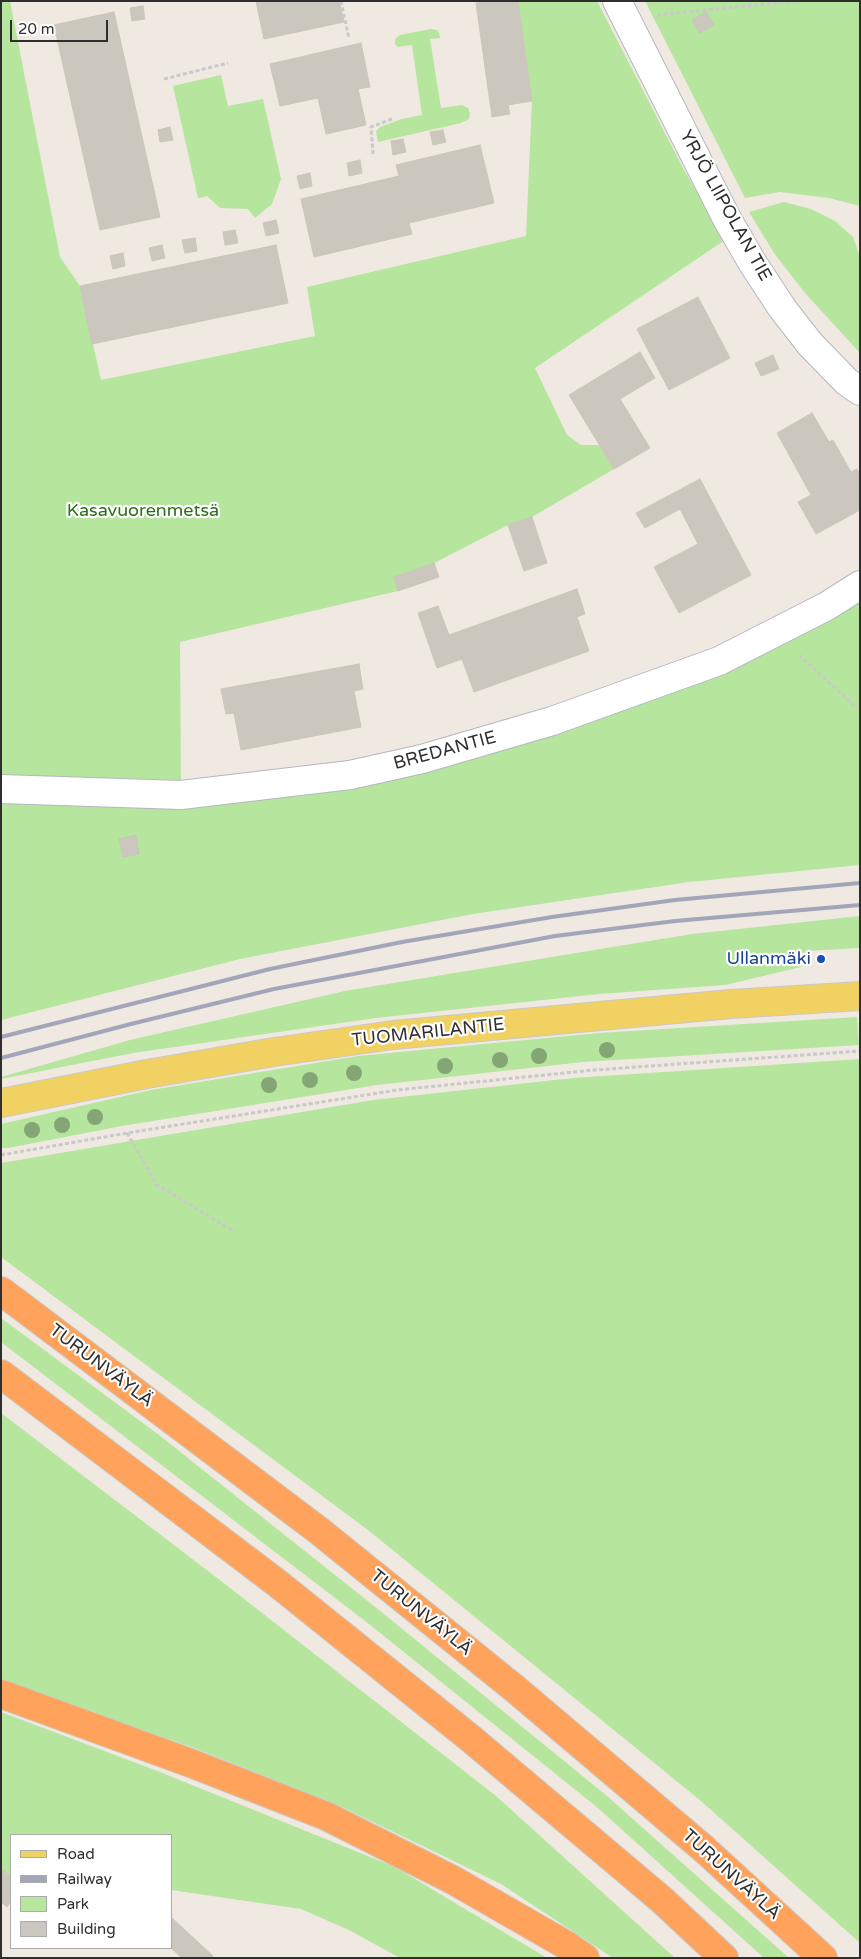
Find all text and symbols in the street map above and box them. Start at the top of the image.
scale bar [12,10,110,42]
text: 20 m [18,20,55,38]
street label: YRJÖ LIIPOLAN TIE [674,127,776,285]
park label: Kasavuorenmetsä [67,500,219,522]
street label: BREDANTIE [391,727,499,775]
place label: Ullanmäki [727,948,811,970]
marker: Ullanmäki [815,953,827,965]
street label: TUOMARILANTIE [351,1014,505,1052]
street label: TURUNVÄYLÄ [45,1320,157,1412]
street label: TURUNVÄYLÄ [366,1565,476,1661]
street label: TURUNVÄYLÄ [678,1825,784,1925]
legend [10,1834,172,1949]
text: Road [57,1845,95,1863]
text: Railway [57,1870,112,1888]
text: Park [57,1895,89,1913]
text: Building [57,1920,116,1938]

